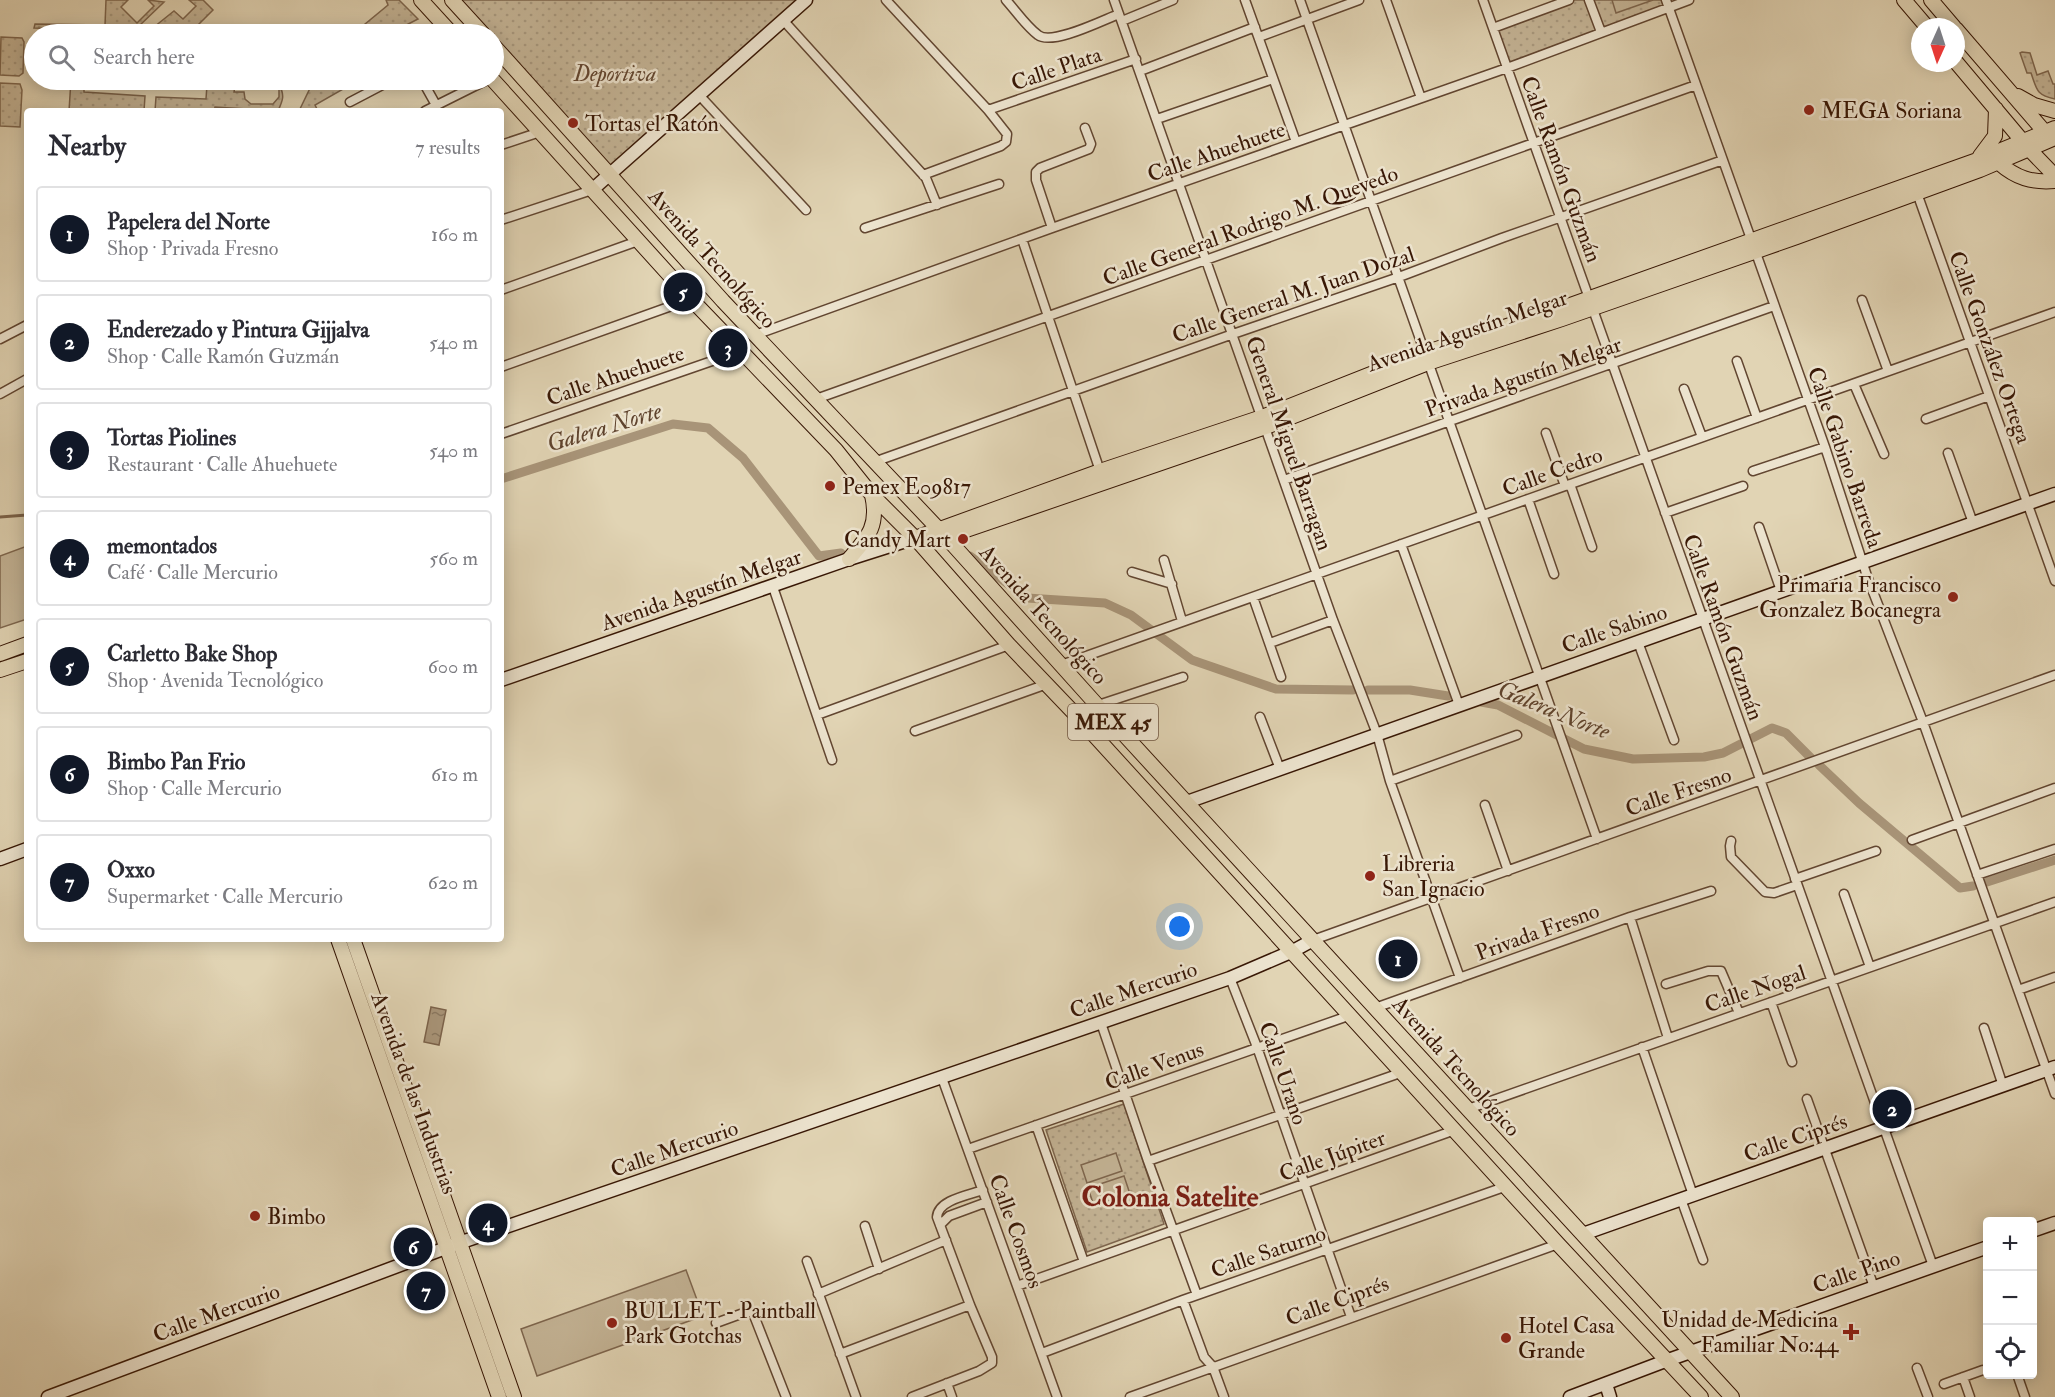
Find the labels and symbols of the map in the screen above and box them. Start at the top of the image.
north arrow [1911,18,1965,72]
street label: Calle Plata [1007,40,1106,97]
park label: Deportiva [573,60,656,88]
street label: Calle Ramón Guzmán [1514,72,1608,266]
place label: MEGA Soriana [1821,97,1962,125]
marker: MEGA Soriana [1802,103,1816,117]
place label: Tortas el Ratón [585,110,719,138]
street label: Calle Ahuehuete [1144,115,1289,189]
marker: Tortas el Ratón [566,116,580,130]
street label: Calle General Rodrigo M. Quevedo [1099,159,1402,292]
street label: Avenida Tecnológico [641,182,783,335]
street label: Calle General M. Juan Dozal [1168,240,1419,350]
street label: Calle González Ortega [1942,247,2038,448]
pin: 5 [664,270,702,314]
street label: Avenida Agustín Melgar [1362,283,1572,379]
pin: 3 [708,326,748,370]
street label: Privada Agustín Melgar [1421,330,1626,424]
street label: General Miguel Barragan [1239,332,1339,554]
street label: Calle Ahuehuete [543,339,688,413]
street label: Calle Gabino Barreda [1801,363,1889,552]
water label: Galera Norte [543,395,666,460]
street label: Calle Cedro [1498,441,1606,503]
place label: Pemex E09817 [842,473,971,501]
marker: Pemex E09817 [823,479,837,493]
place label: Candy Mart [844,526,951,554]
street label: Calle Ramón Guzmán [1676,530,1770,724]
marker: Candy Mart [956,532,970,546]
street label: Avenida Tecnológico [972,538,1114,691]
street label: Avenida Agustín Melgar [596,542,806,638]
place label: Primaria Francisco Gonzalez Bocanegra [1759,571,1942,624]
marker: Primaria Francisco Gonzalez Bocanegra [1946,590,1960,604]
street label: Calle Sabino [1558,598,1671,660]
water label: Galera Norte [1493,674,1615,747]
road number: MEX 45 [1068,704,1158,740]
street label: Calle Fresno [1622,761,1735,823]
place label: Libreria San Ignacio [1382,850,1485,903]
marker: Libreria San Ignacio [1363,869,1377,883]
street label: Privada Fresno [1472,897,1603,967]
your location [1165,912,1194,941]
pin: 1 [1378,936,1418,982]
street label: Calle Mercurio [1066,955,1201,1025]
street label: Calle Nogal [1701,958,1810,1019]
street label: Avenida de las Industrias [364,988,464,1198]
street label: Avenida Tecnológico [1385,990,1527,1143]
street label: Calle Urano [1252,1018,1314,1129]
street label: Calle Venus [1101,1035,1208,1097]
pin: 2 [1872,1086,1912,1132]
street label: Calle Ciprés [1740,1107,1851,1170]
street label: Calle Mercurio [607,1114,742,1184]
street label: Calle Júpiter [1275,1123,1390,1189]
street label: Calle Cosmos [982,1170,1050,1292]
district label: Colonia Satelite [1082,1180,1259,1215]
pin: 4 [468,1200,508,1246]
place label: Bimbo [267,1203,326,1231]
marker: Bimbo [248,1209,262,1223]
street label: Calle Saturno [1207,1219,1330,1285]
pin: 6 [394,1224,432,1270]
street label: Calle Pino [1809,1244,1904,1300]
pin: 7 [406,1268,446,1314]
street label: Calle Ciprés [1282,1269,1393,1333]
street label: Calle Mercurio [149,1277,284,1349]
place label: BULLET - Paintball Park Gotchas [624,1297,816,1350]
place label: Unidad de Medicina Familiar No:44 [1661,1306,1839,1359]
place label: Hotel Casa Grande [1518,1312,1616,1365]
marker: BULLET - Paintball Park Gotchas [605,1316,619,1330]
marker: Unidad de Medicina Familiar No:44 [1842,1323,1860,1341]
marker: Hotel Casa Grande [1499,1331,1513,1345]

